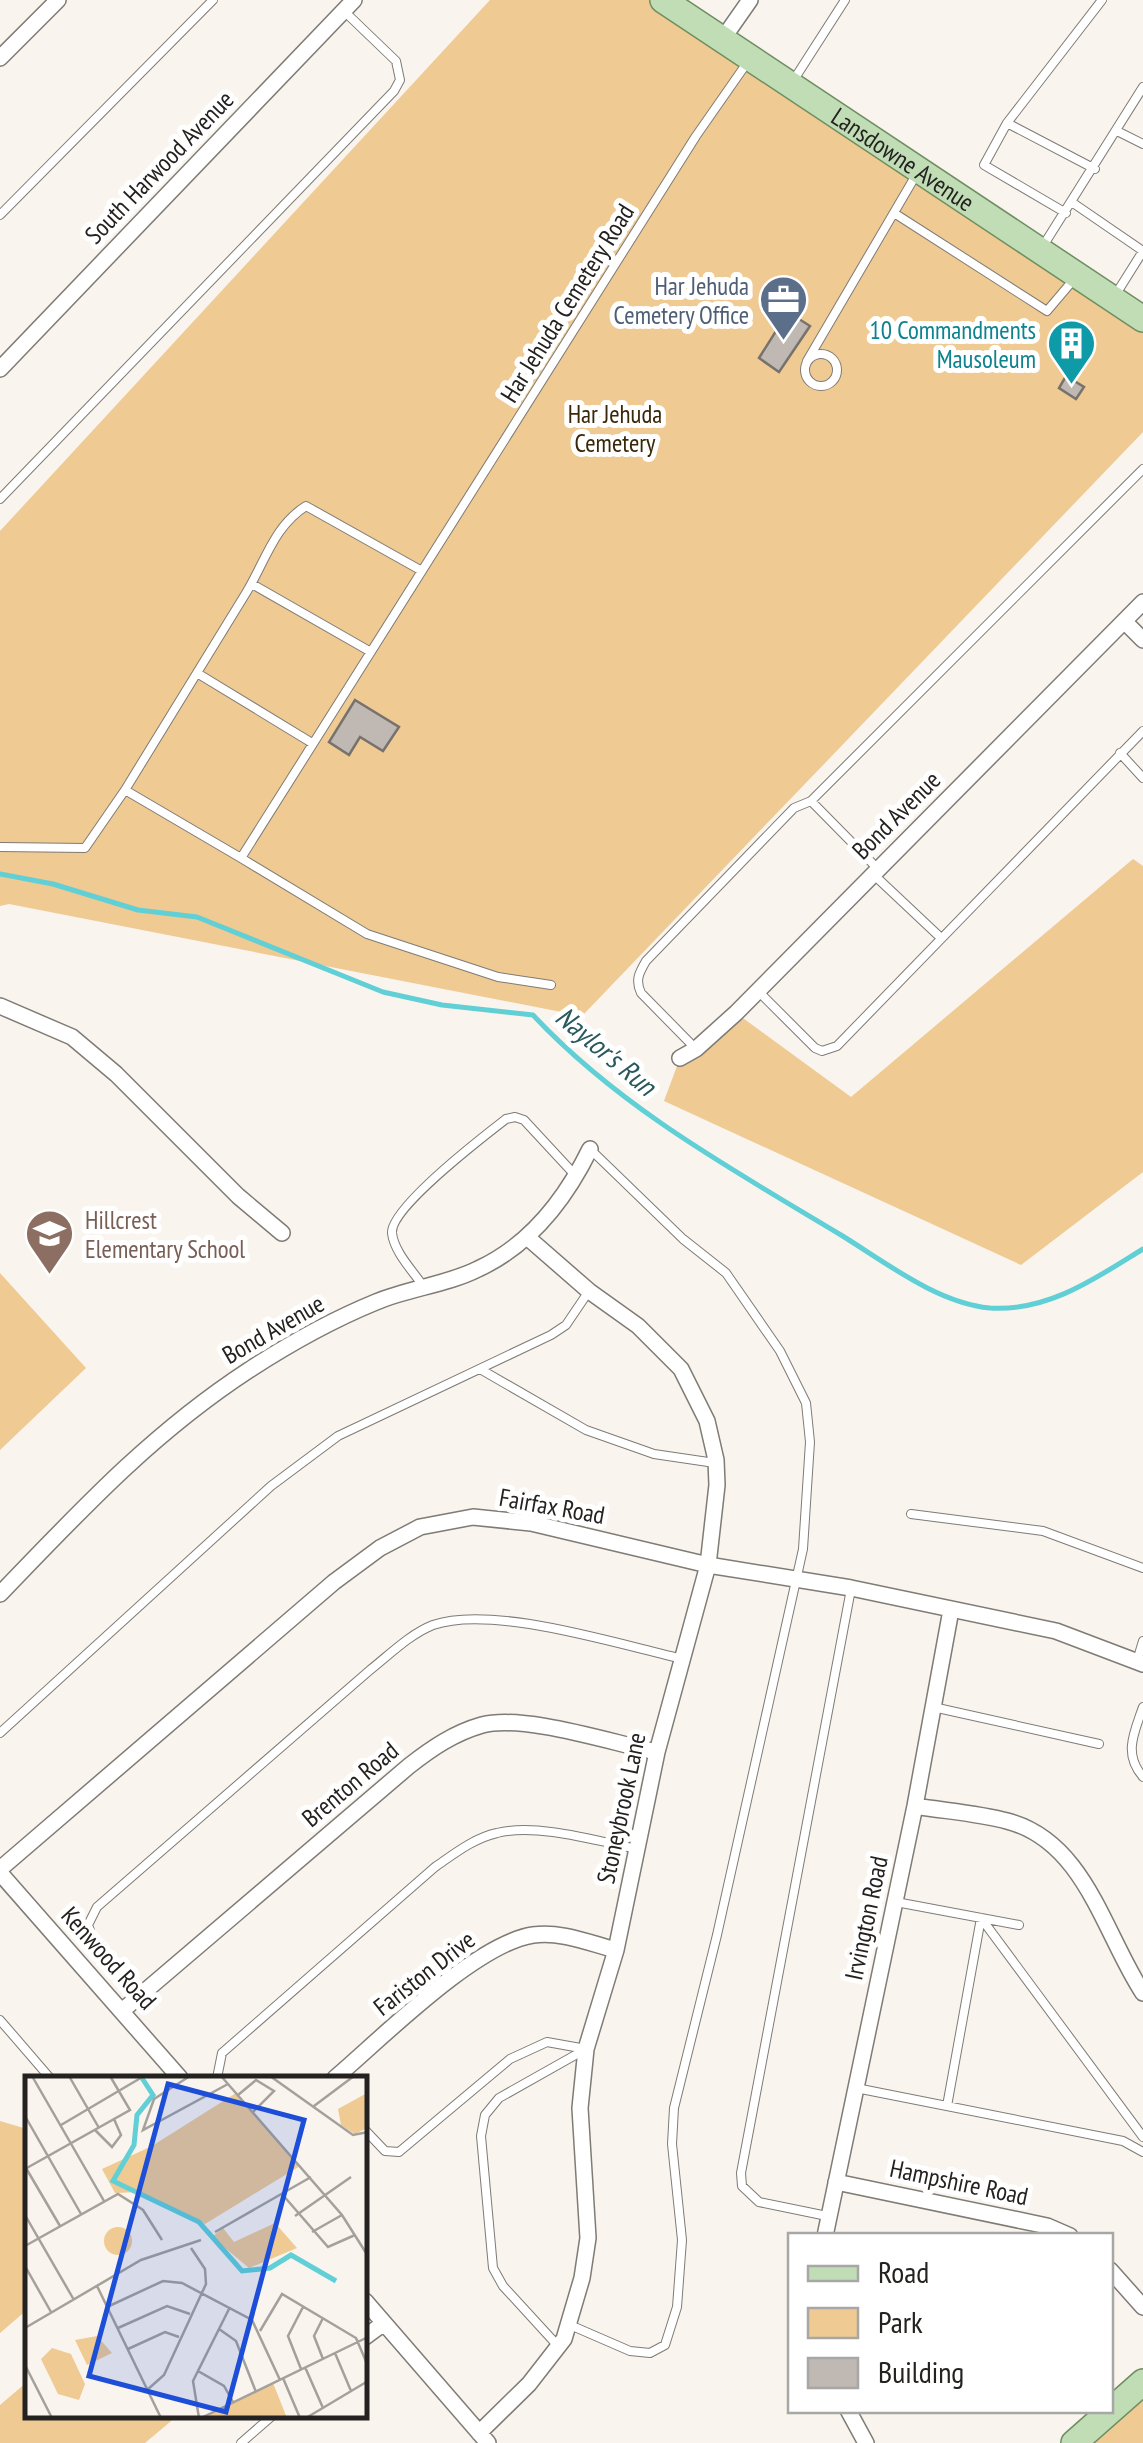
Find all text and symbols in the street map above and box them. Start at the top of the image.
street label: South Harwood Avenue [78,84,240,250]
street label: Lansdowne Avenue [825,100,980,218]
street label: Har Jehuda Cemetery Road [493,198,641,408]
place label: Har Jehuda Cemetery Office [614,270,749,331]
office icon: Har Jehuda Cemetery Office [758,274,810,342]
place label: 10 Commandments Mausoleum [869,314,1036,375]
building icon: 10 Commandments Mausoleum [1045,318,1097,386]
park label: Har Jehuda Cemetery [568,398,662,459]
street label: Bond Avenue [845,764,947,866]
water label: Naylor's Run [548,998,665,1104]
place label: Hillcrest Elementary School [85,1204,245,1265]
school or university icon: Hillcrest Elementary School [24,1208,76,1276]
street label: Bond Avenue [216,1287,330,1371]
street label: Fairfax Road [497,1481,607,1531]
street label: Stoneybrook Lane [589,1730,653,1886]
street label: Brenton Road [295,1734,405,1834]
street label: Irvington Road [837,1853,895,1983]
street label: Kenwood Road [54,1900,164,2016]
street label: Fariston Drive [367,1923,481,2023]
inset map [25,2076,368,2418]
street label: Hampshire Road [887,2152,1031,2212]
legend [788,2233,1113,2413]
text: Road [878,2252,929,2291]
text: Park [878,2302,923,2341]
text: Building [878,2352,964,2391]

